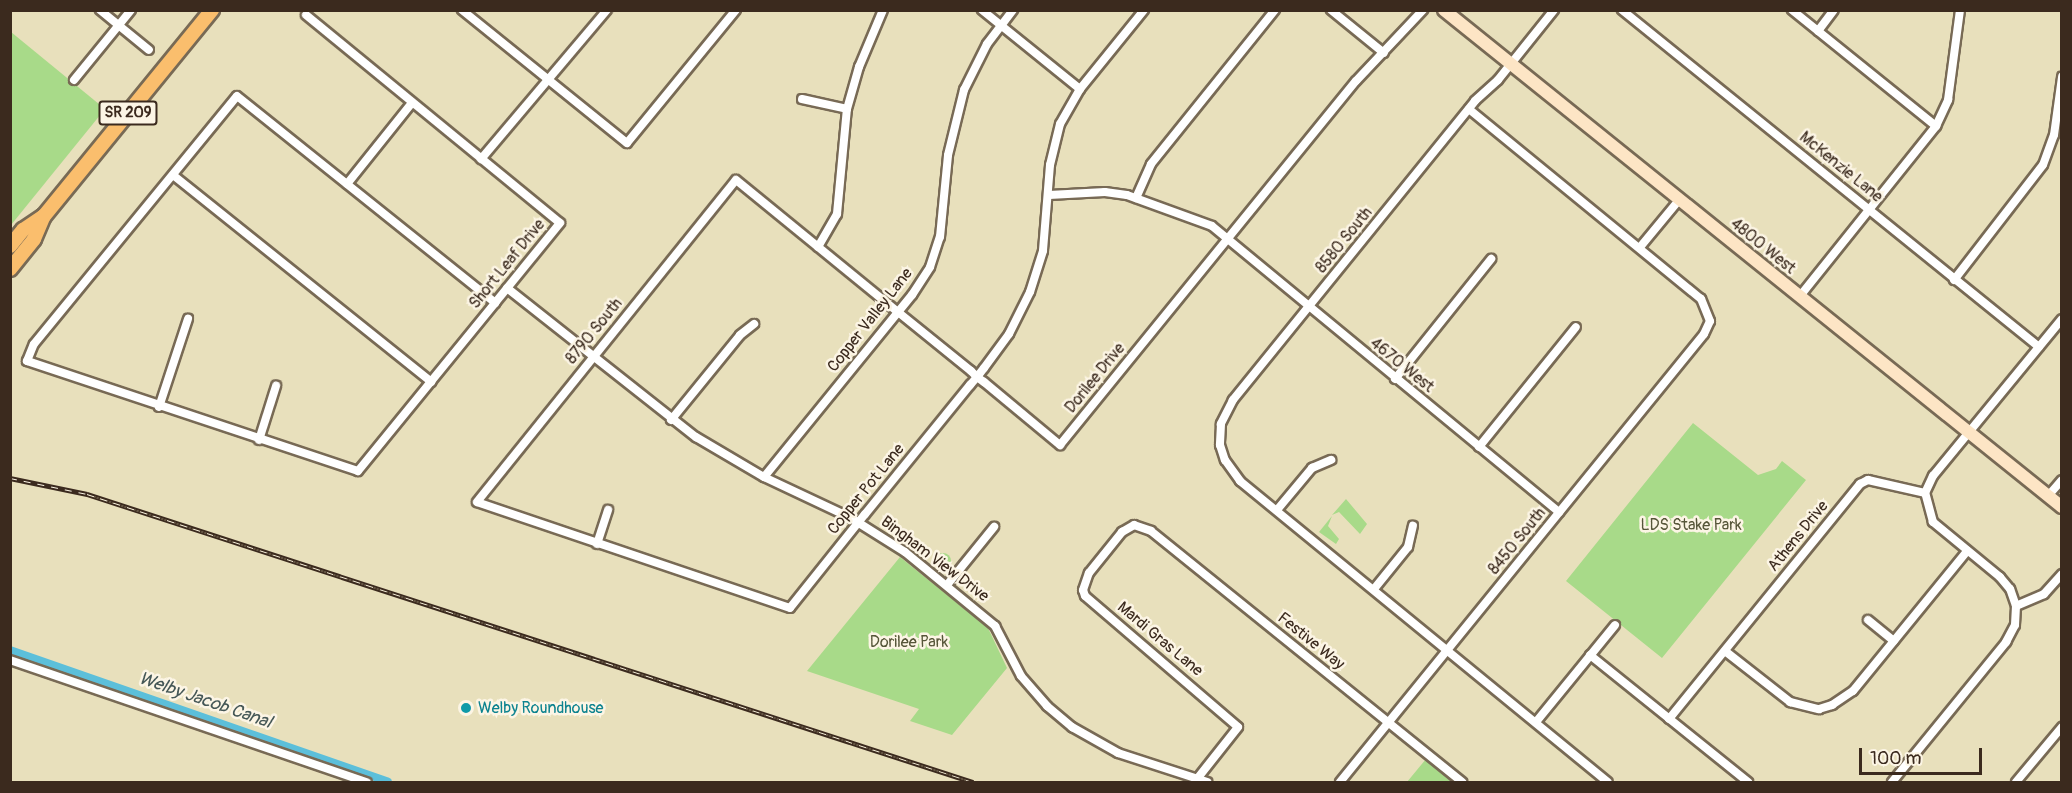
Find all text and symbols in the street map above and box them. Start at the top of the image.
road number: SR 209 [98,101,158,125]
street label: McKenzie Lane [1796,128,1886,206]
street label: 8580 South [1312,203,1376,277]
street label: 4800 West [1727,214,1799,278]
street label: Short Leaf Drive [465,215,549,313]
street label: Copper Valley Lane [823,264,917,376]
street label: 8790 South [562,294,626,368]
street label: 4670 West [1366,333,1438,397]
street label: Dorilee Drive [1061,339,1129,417]
street label: Copper Pot Lane [824,440,908,538]
street label: Athens Drive [1764,497,1832,575]
street label: 8450 South [1484,504,1550,578]
street label: Bingham View Drive [877,512,993,606]
park label: LDS Stake Park [1640,515,1742,535]
street label: Mardi Gras Lane [1113,598,1207,680]
street label: Festive Way [1274,608,1348,674]
park label: Dorilee Park [870,632,948,652]
water label: Welby Jacob Canal [136,668,274,734]
place label: Welby Roundhouse [478,698,604,718]
marker: Welby Roundhouse [459,701,473,715]
scale bar [1862,736,1985,774]
text: 100 m [1870,747,1922,770]

